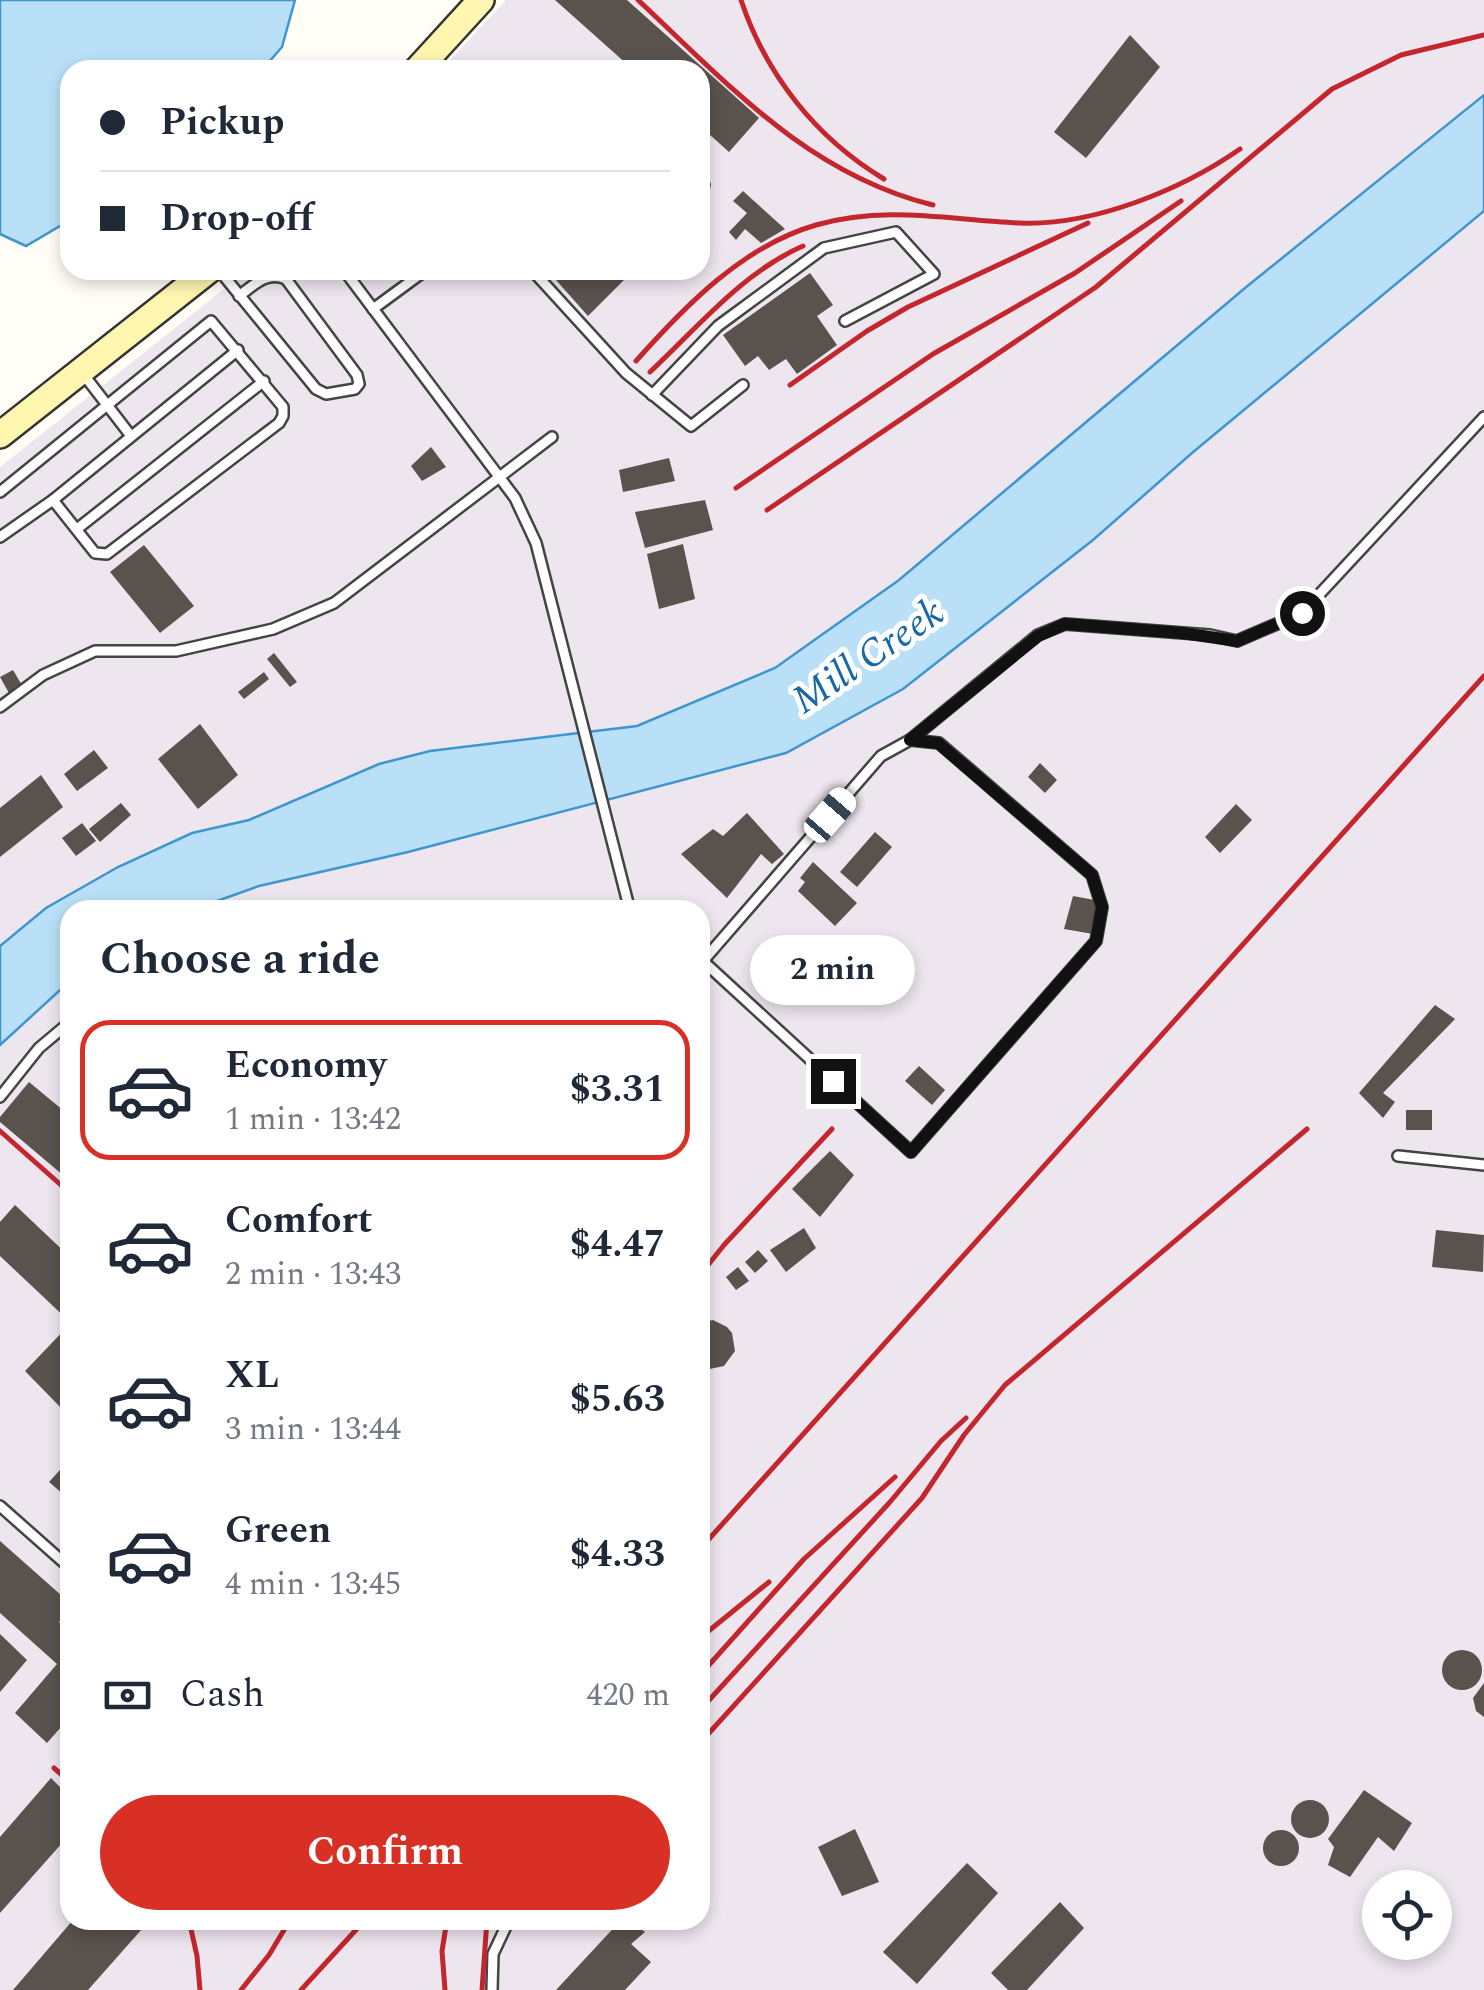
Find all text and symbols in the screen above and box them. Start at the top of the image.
text: Pickup [160,94,284,152]
text: Drop-off [160,190,314,248]
water label: Mill Creek [780,583,957,731]
route start [1280,591,1325,636]
car [799,783,861,847]
text: Choose a ride [100,925,380,994]
callout: 2 min [750,936,916,1006]
text: 2 min [790,945,875,994]
text: Economy [225,1037,386,1095]
icon: car [105,1045,195,1135]
route end [811,1059,856,1104]
text: $3.31 [570,1061,665,1119]
text: 1 min · 13:42 [225,1095,401,1144]
text: Comfort [225,1192,372,1250]
icon: car [105,1200,195,1290]
text: $4.47 [570,1216,665,1274]
text: 2 min · 13:43 [225,1250,401,1299]
text: XL [225,1347,279,1405]
icon: car [105,1355,195,1445]
text: $5.63 [570,1371,665,1429]
text: 3 min · 13:44 [225,1405,401,1454]
text: Green [225,1502,332,1560]
icon: car [105,1510,195,1600]
text: $4.33 [570,1526,665,1584]
text: 4 min · 13:45 [225,1560,401,1609]
text: Cash [180,1666,265,1724]
icon: cash [100,1668,155,1723]
text: 420 m [586,1671,670,1720]
button: Confirm [100,1795,670,1910]
map controls [1362,1870,1452,1960]
button: locate [1362,1870,1452,1960]

